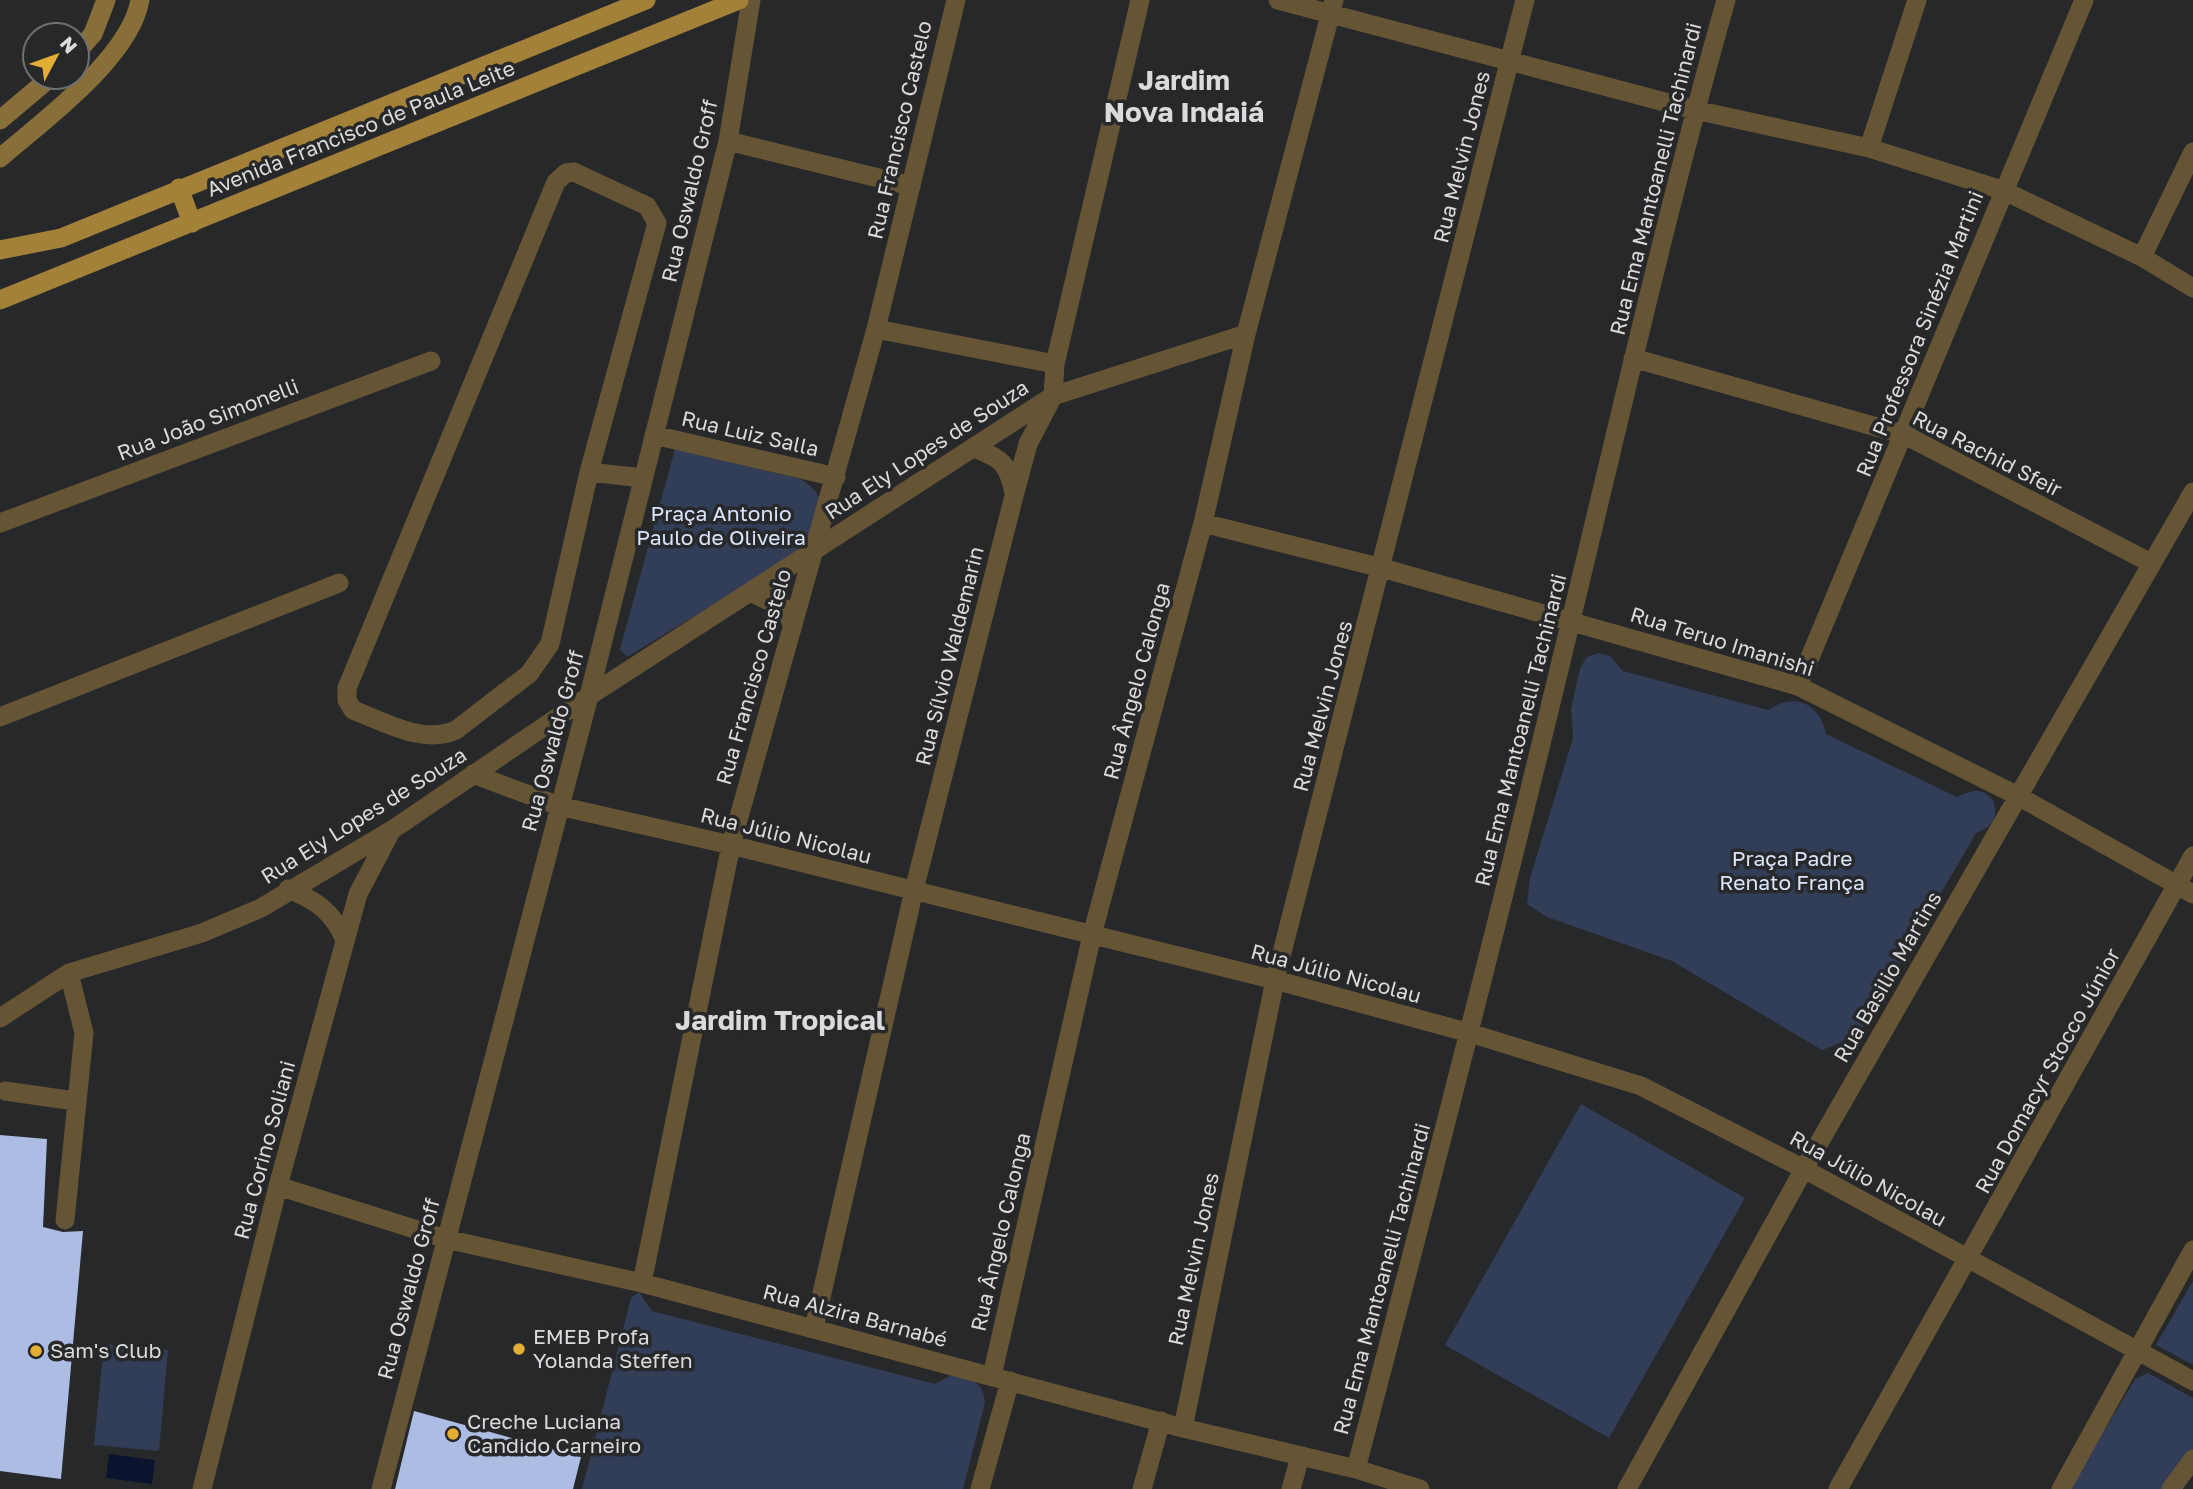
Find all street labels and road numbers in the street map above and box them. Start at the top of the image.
street label: Rua Francisco Castelo [861,18,937,242]
street label: Rua Ema Mantoanelli Tachinardi [1604,20,1707,338]
street label: Avenida Francisco de Paula Leite [203,54,519,202]
street label: Rua Melvin Jones [1427,68,1495,245]
street label: Rua Oswaldo Groff [655,97,723,285]
street label: Rua Professora Sinézia Martini [1850,187,1988,480]
street label: Rua João Simonelli [113,373,302,466]
street label: Rua Ely Lopes de Souza [820,374,1033,525]
street label: Rua Rachid Sfeir [1908,404,2067,502]
street label: Rua Luiz Salla [679,405,821,461]
street label: Rua Sílvio Waldemarin [909,544,989,768]
street label: Rua Francisco Castelo [710,566,796,788]
street label: Rua Ema Mantoanelli Tachinardi [1469,571,1572,889]
street label: Rua Ângelo Calonga [1097,579,1175,782]
street label: Rua Teruo Imanishi [1627,601,1817,681]
street label: Rua Melvin Jones [1287,617,1357,794]
street label: Rua Oswaldo Groff [515,647,589,834]
street label: Rua Ely Lopes de Souza [256,741,471,889]
street label: Rua Júlio Nicolau [698,801,874,869]
street label: Rua Basilio Martins [1828,886,1947,1067]
street label: Rua Júlio Nicolau [1248,938,1424,1008]
street label: Rua Domacyr Stocco Júnior [1969,943,2125,1198]
street label: Rua Corino Soliani [228,1058,300,1242]
street label: Rua Ema Mantoanelli Tachinardi [1327,1120,1435,1437]
street label: Rua Júlio Nicolau [1786,1124,1951,1232]
street label: Rua Ângelo Calonga [965,1130,1036,1334]
street label: Rua Melvin Jones [1162,1170,1224,1348]
street label: Rua Oswaldo Groff [371,1195,445,1382]
street label: Rua Alzira Barnabé [760,1278,950,1352]

